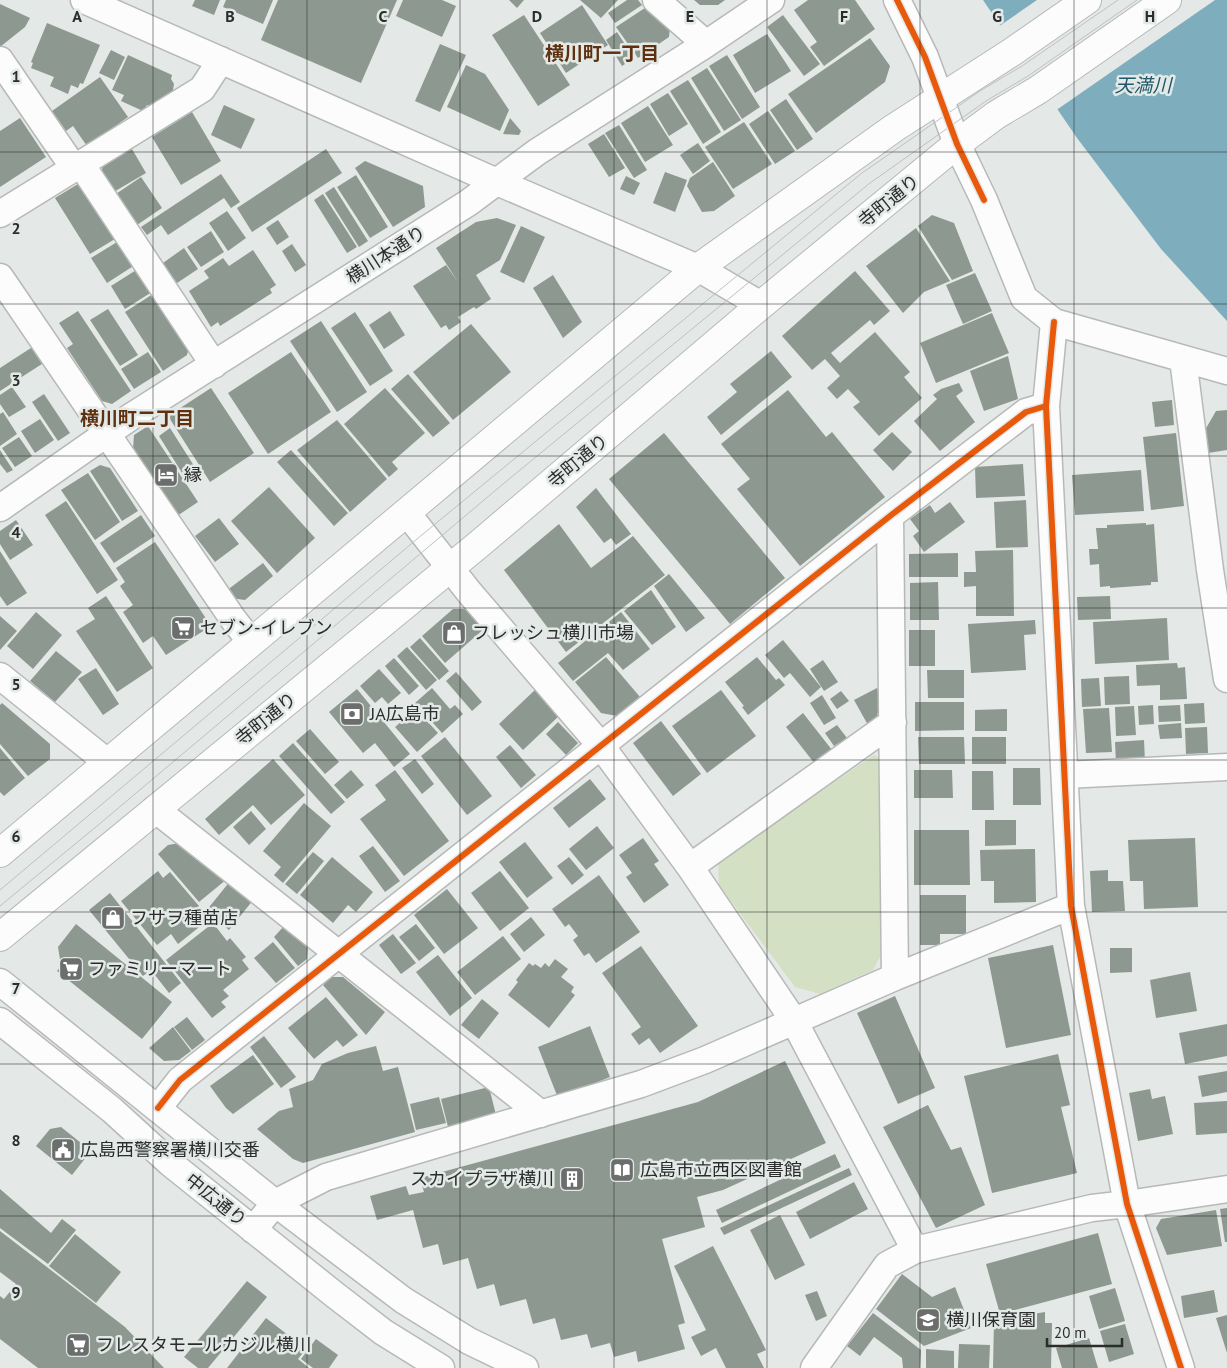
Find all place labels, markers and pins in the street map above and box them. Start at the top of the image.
hotel icon: 縁 [153,462,179,488]
place label: 縁 [184,463,202,486]
supermarket icon: セブン-イレブン [170,615,196,641]
place label: セブン-イレブン [200,616,332,639]
shop icon: フレッシュ横川市場 [441,620,467,646]
place label: フレッシュ横川市場 [472,621,634,644]
bank icon: JA広島市 [339,701,365,727]
place label: JA広島市 [369,702,440,725]
shop icon: フサヲ種苗店 [100,905,126,931]
place label: フサヲ種苗店 [130,906,238,929]
supermarket icon: ファミリーマート [58,956,84,982]
place label: ファミリーマート [88,957,232,980]
public building icon: 広島西警察署横川交番 [50,1137,76,1163]
place label: 広島西警察署横川交番 [80,1138,260,1161]
library icon: 広島市立西区図書館 [609,1157,635,1183]
place label: 広島市立西区図書館 [640,1158,802,1181]
building icon: スカイプラザ横川 [559,1166,585,1192]
place label: スカイプラザ横川 [410,1167,554,1190]
school or university icon: 横川保育園 [915,1307,941,1333]
place label: 横川保育園 [946,1308,1036,1331]
supermarket icon: フレスタモールカジル横川 [65,1332,91,1358]
place label: フレスタモールカジル横川 [96,1333,311,1356]

